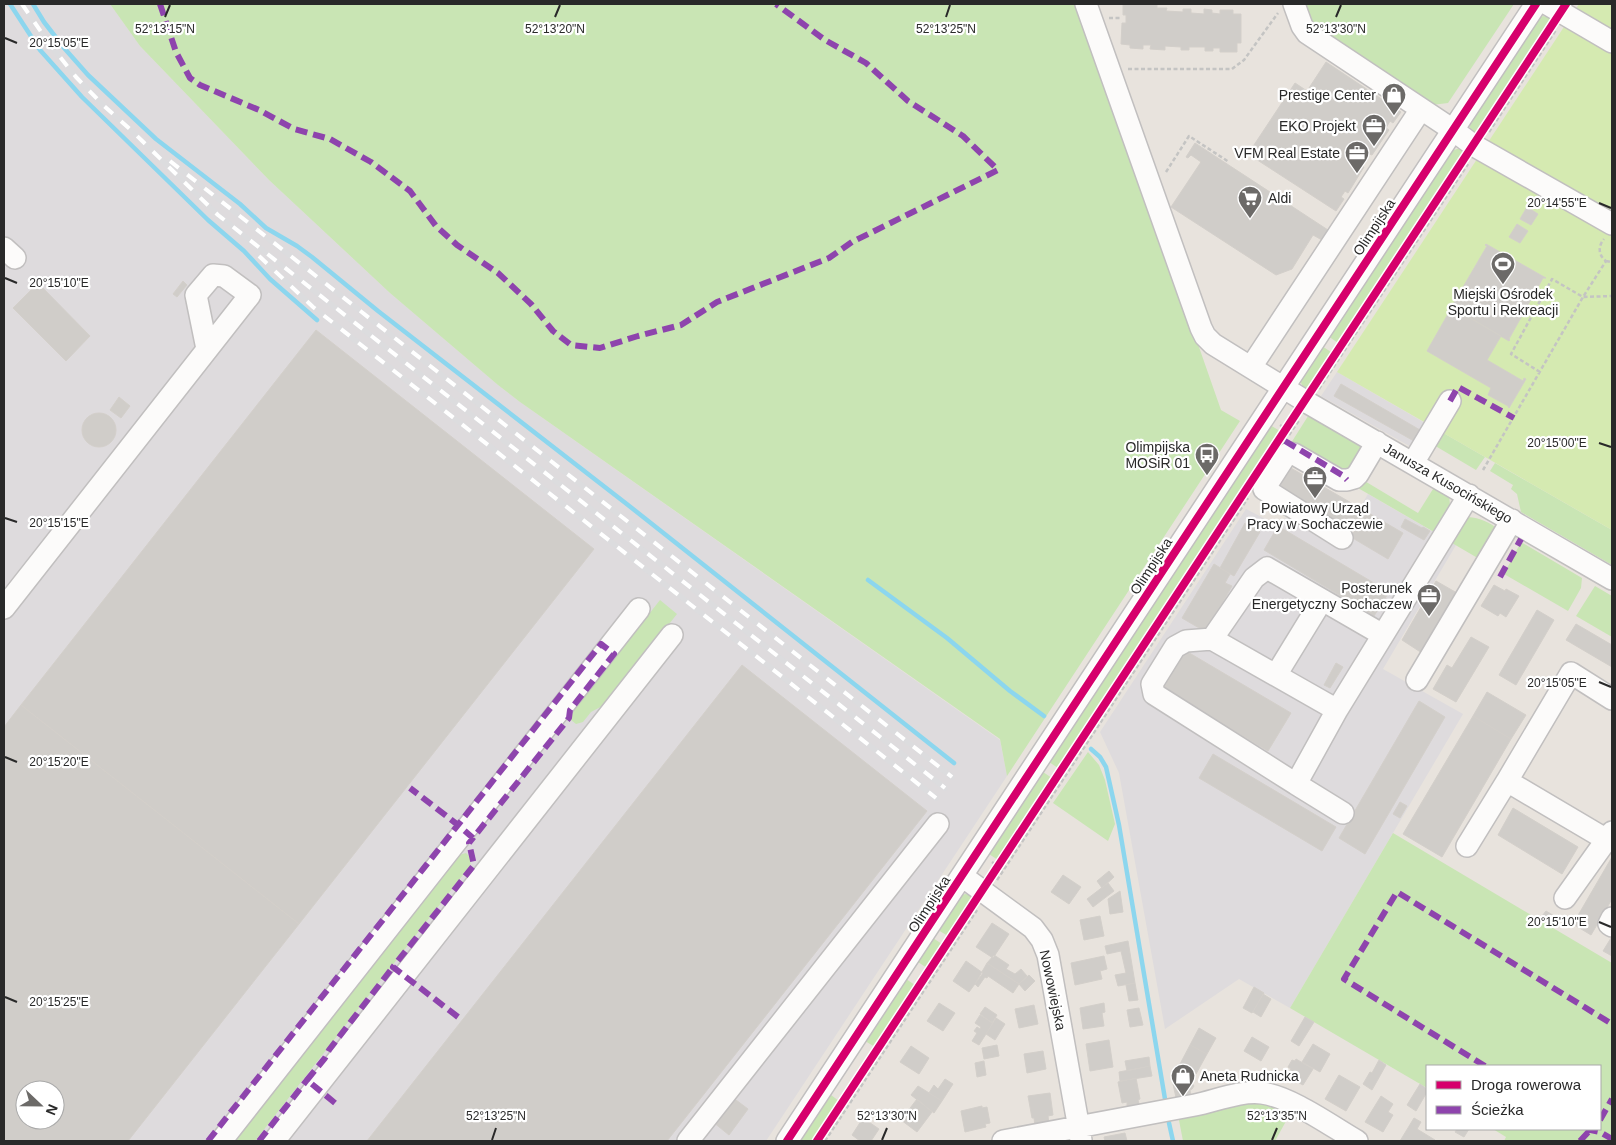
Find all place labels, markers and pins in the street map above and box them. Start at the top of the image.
shop icon: Prestige Center [1381,82,1407,116]
place label: Prestige Center [1279,87,1376,103]
office icon: EKO Projekt [1361,113,1387,147]
place label: EKO Projekt [1279,118,1356,134]
office icon: VFM Real Estate [1344,140,1370,174]
place label: VFM Real Estate [1234,145,1340,161]
supermarket icon: Aldi [1237,185,1263,219]
place label: Aldi [1268,190,1291,206]
sports icon: Miejski Ośrodek Sportu i Rekreacji [1490,251,1516,285]
place label: Miejski Ośrodek Sportu i Rekreacji [1448,286,1558,318]
place label: Olimpijska MOSiR 01 [1125,439,1190,471]
bus stop icon: Olimpijska MOSiR 01 [1194,442,1220,476]
office icon: Powiatowy Urząd Pracy w Sochaczewie [1302,465,1328,499]
place label: Powiatowy Urząd Pracy w Sochaczewie [1247,500,1383,532]
place label: Posterunek Energetyczny Sochaczew [1252,580,1413,612]
office icon: Posterunek Energetyczny Sochaczew [1416,583,1442,617]
shop icon: Aneta Rudnicka [1170,1063,1196,1097]
place label: Aneta Rudnicka [1200,1068,1299,1084]

